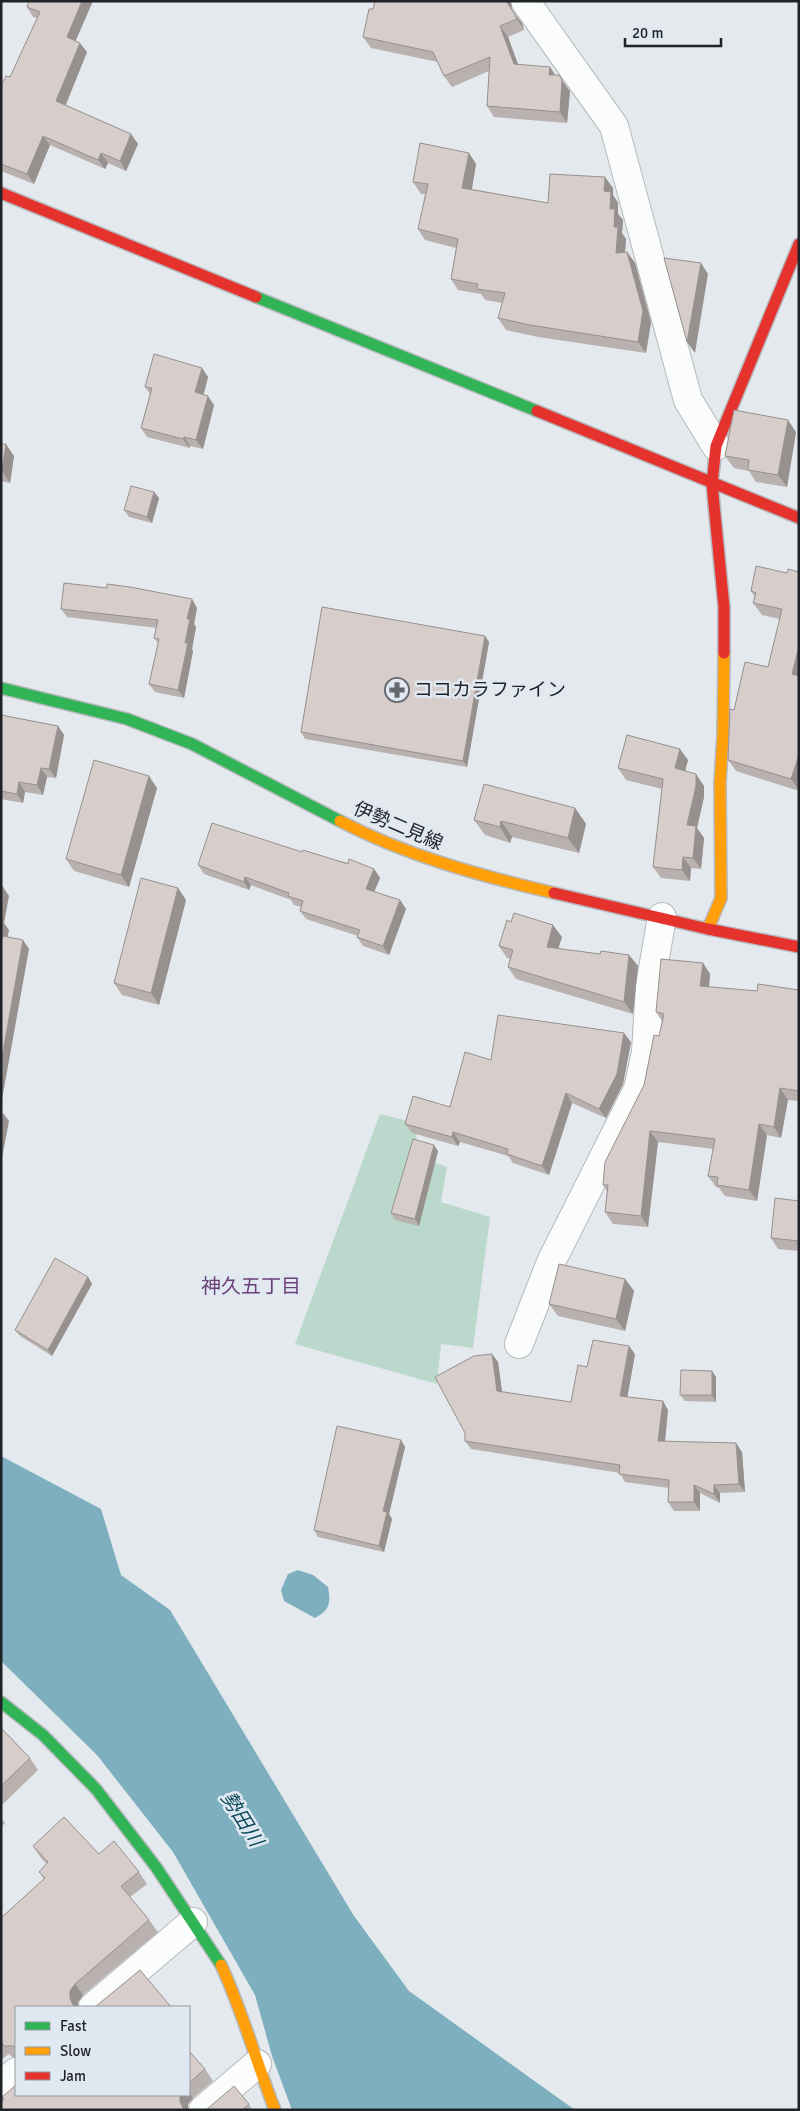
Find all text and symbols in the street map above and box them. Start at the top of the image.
scale bar [625,15,721,47]
text: 20 m [632,24,663,42]
pharmacy icon: ココカラファイン [384,677,410,703]
place label: ココカラファイン [414,678,566,702]
street label: 伊勢二見線 [350,796,446,856]
district label: 神久五丁目 [201,1274,301,1299]
water label: 勢田川 [216,1787,270,1853]
legend [15,2006,190,2096]
text: Fast [60,2017,87,2035]
text: Slow [60,2042,91,2060]
text: Jam [60,2067,86,2085]

